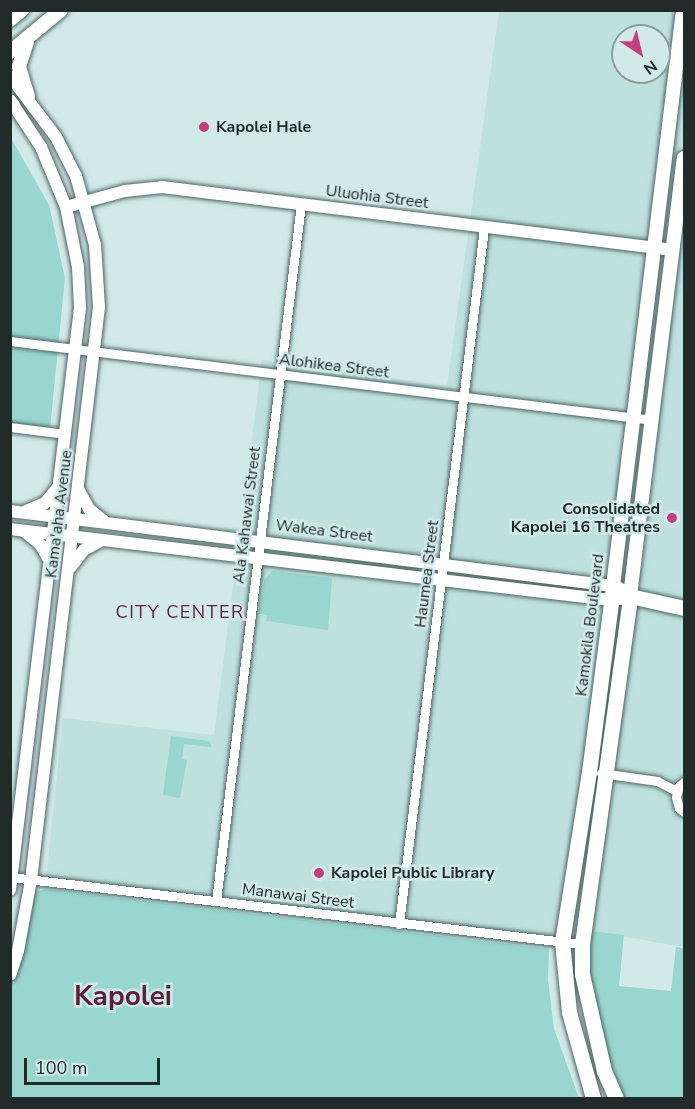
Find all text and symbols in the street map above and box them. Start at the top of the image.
north arrow [611,24,671,84]
text: N [639,55,661,80]
place label: Kapolei Hale [216,117,311,137]
marker: Kapolei Hale [197,120,211,134]
street label: Uluohia Street [325,181,429,213]
street label: Alohikea Street [278,350,390,382]
street label: Ala Kahawai Street [229,445,265,585]
street label: Kama'aha Avenue [42,449,76,579]
place label: Consolidated Kapolei 16 Theatres [511,499,660,537]
marker: Consolidated Kapolei 16 Theatres [665,511,679,525]
street label: Wakea Street [274,516,374,546]
street label: Haumea Street [411,519,443,629]
street label: Kamokila Boulevard [572,553,608,697]
district label: CITY CENTER [116,601,244,623]
place label: Kapolei Public Library [331,863,494,883]
marker: Kapolei Public Library [312,866,326,880]
street label: Manawai Street [241,880,355,912]
district label: Kapolei [74,979,172,1013]
scale bar [27,1046,164,1084]
text: 100 m [35,1056,87,1080]

